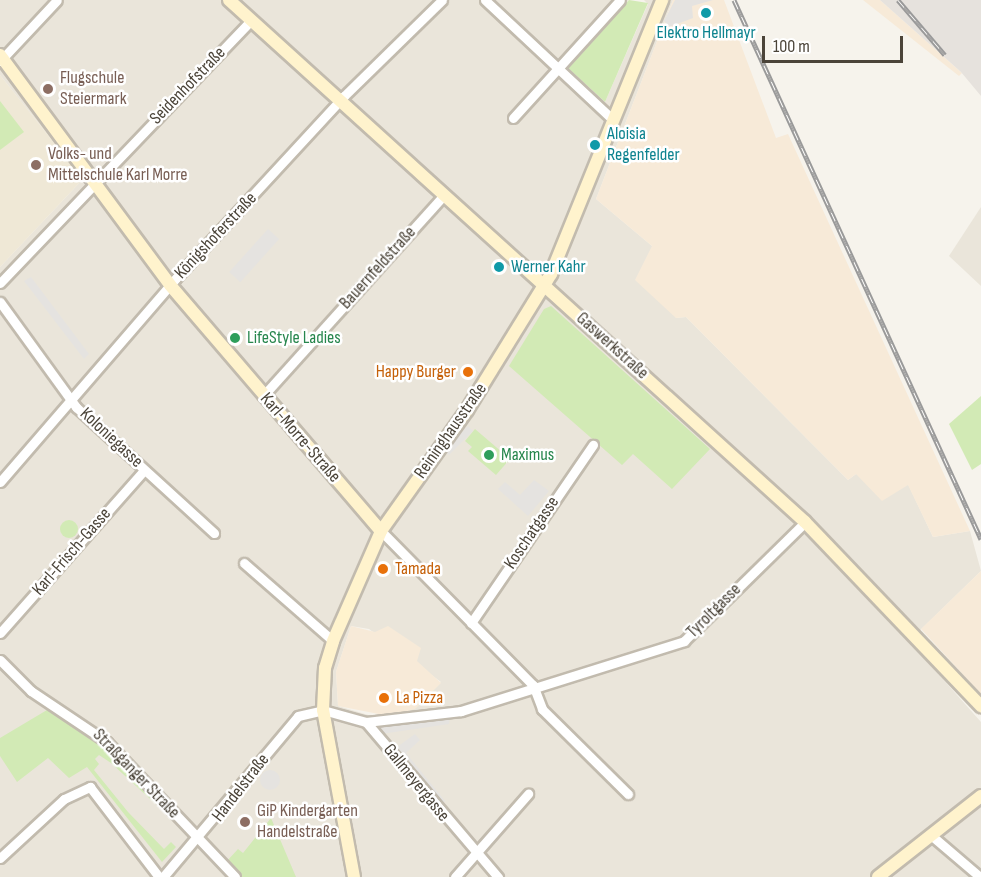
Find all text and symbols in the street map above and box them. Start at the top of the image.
marker: Elektro Hellmayr [699,6,713,20]
place label: Elektro Hellmayr [656,22,756,44]
scale bar [765,24,906,62]
text: 100 m [773,36,810,57]
street label: Seidenhofstraße [146,43,230,129]
place label: Flugschule Steiermark [60,68,127,110]
marker: Flugschule Steiermark [41,82,55,96]
place label: Aloisia Regenfelder [607,124,680,166]
marker: Aloisia Regenfelder [588,138,602,152]
place label: Volks- und Mittelschule Karl Morre [48,144,188,186]
marker: Volks- und Mittelschule Karl Morre [29,158,43,172]
street label: Königshoferstraße [170,188,262,284]
street label: Bauernfeldstraße [335,222,421,314]
place label: Werner Kahr [511,256,586,278]
marker: Werner Kahr [492,260,506,274]
street label: Gaswerkstraße [571,308,653,384]
place label: LifeStyle Ladies [247,327,341,349]
marker: LifeStyle Ladies [228,331,242,345]
place label: Happy Burger [376,361,456,383]
marker: Happy Burger [461,365,475,379]
street label: Reininghausstraße [410,379,492,483]
street label: Karl-Morre-Straße [255,389,345,487]
street label: Koloniegasse [75,403,147,473]
place label: Maximus [501,444,554,466]
marker: Maximus [482,448,496,462]
street label: Koschatgasse [500,493,564,573]
street label: Karl-Frisch-Gasse [28,504,116,600]
place label: Tamada [395,558,441,580]
marker: Tamada [376,562,390,576]
street label: Tyroltgasse [682,579,746,643]
place label: La Pizza [396,687,443,709]
marker: La Pizza [377,691,391,705]
street label: Straßganger Straße [88,725,184,823]
street label: Gallmeyergasse [378,740,454,826]
street label: Handelstraße [208,750,274,826]
place label: GiP Kindergarten Handelstraße [257,801,358,844]
marker: GiP Kindergarten Handelstraße [238,815,252,829]

